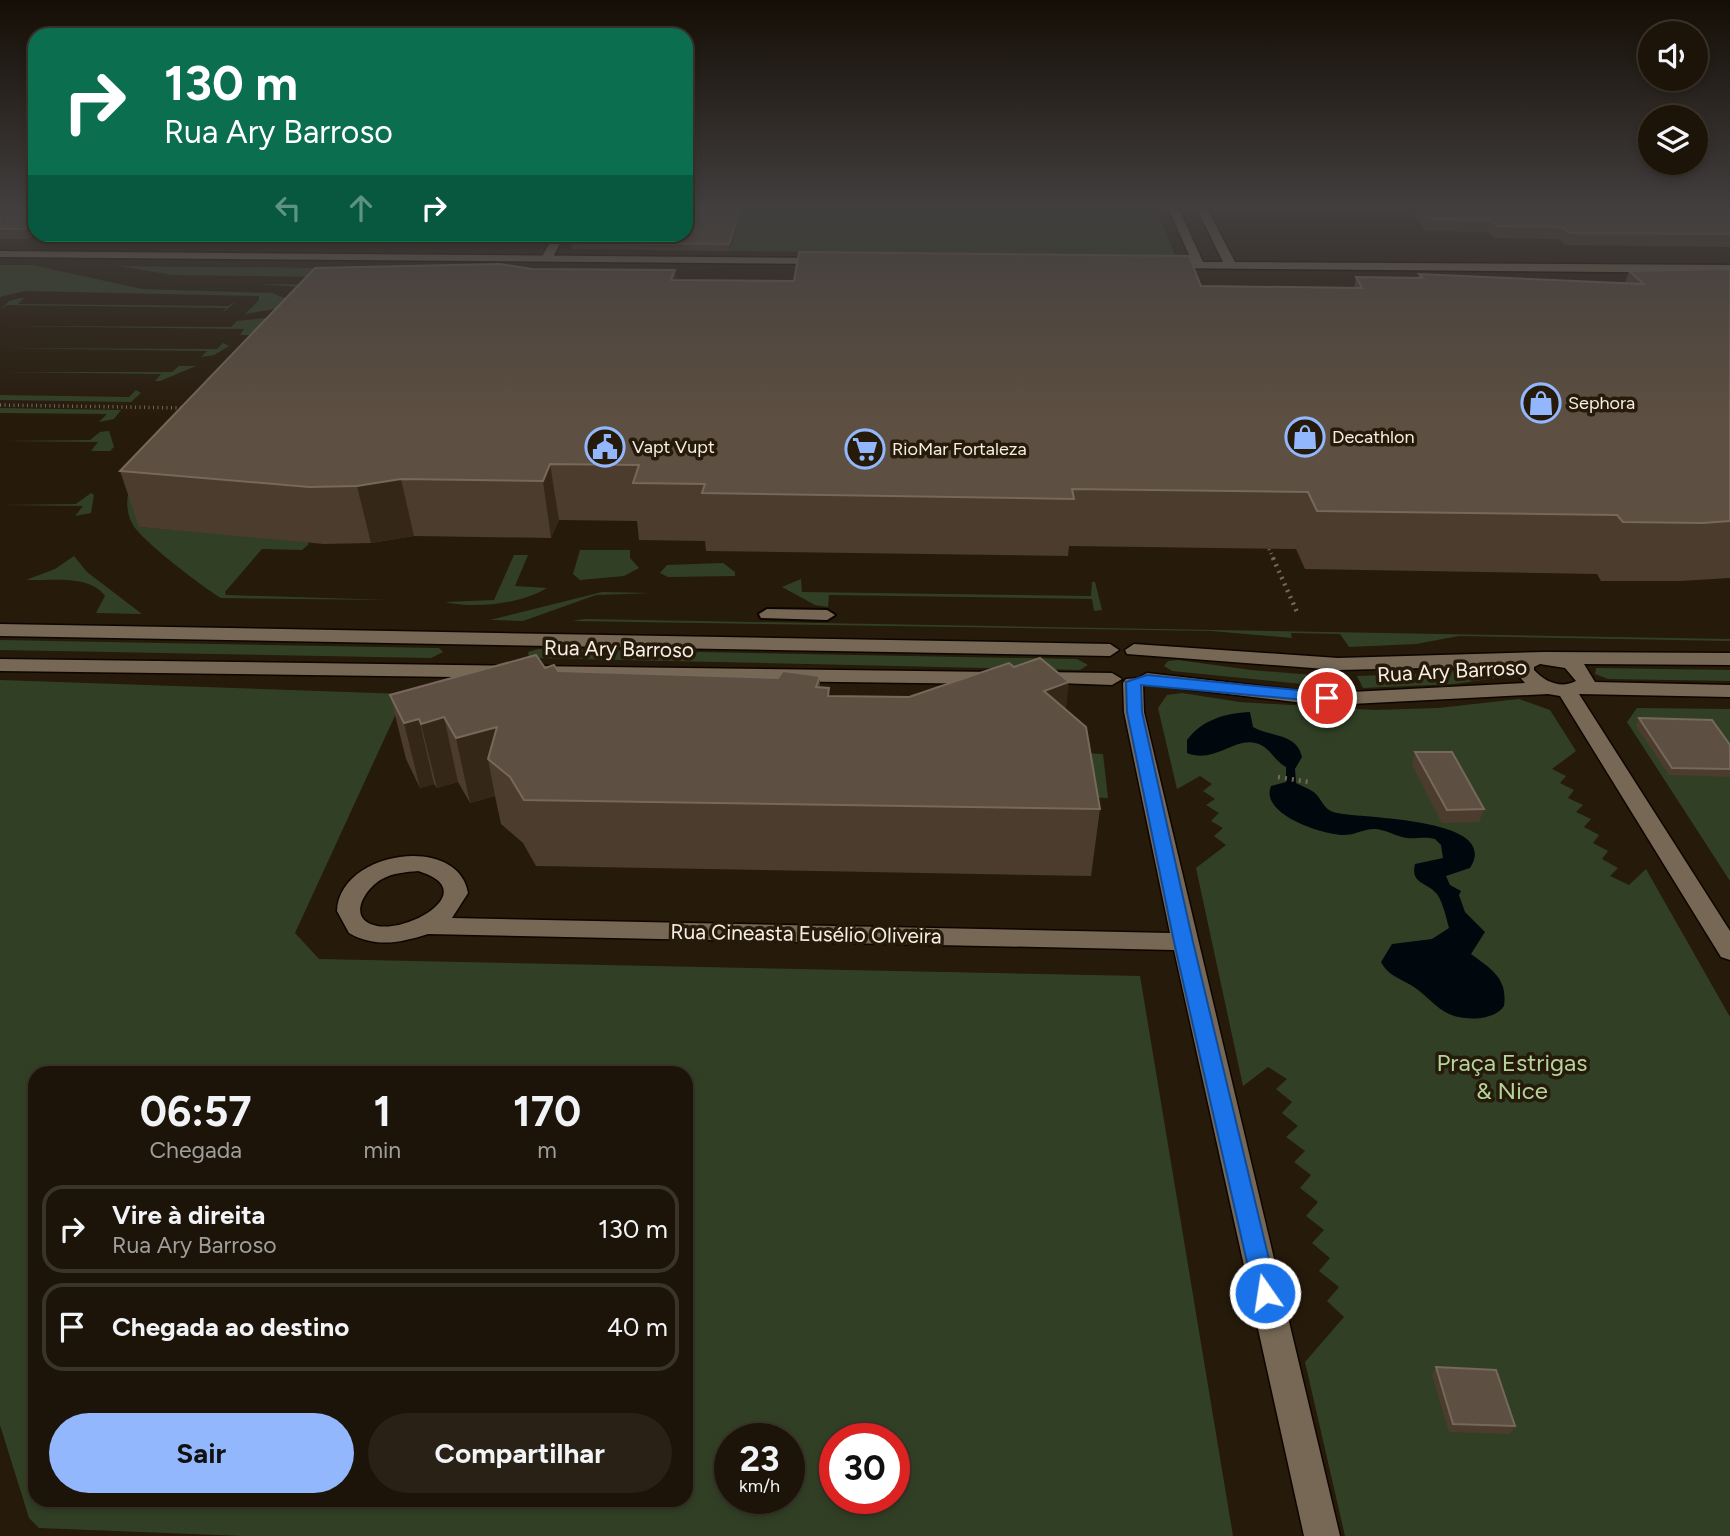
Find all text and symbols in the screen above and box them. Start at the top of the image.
map controls [1638,21,1708,175]
button: sound [1638,21,1708,91]
text: 130 m [164,53,298,112]
icon: right [49,56,140,147]
button: layers [1638,105,1708,175]
text: Rua Ary Barroso [164,113,393,151]
icon: left [269,189,307,227]
icon: ahead [342,189,380,227]
icon: right [415,189,453,227]
shop icon: Sephora [1520,382,1562,424]
place label: Sephora [1568,392,1635,414]
shop icon: Decathlon [1284,416,1326,458]
public building icon: Vapt Vupt [584,426,626,468]
place label: Decathlon [1332,426,1414,448]
supermarket icon: RioMar Fortaleza [844,428,886,470]
place label: Vapt Vupt [632,436,715,458]
place label: RioMar Fortaleza [892,438,1027,460]
street label: Rua Ary Barroso [544,635,694,662]
street label: Rua Ary Barroso [1376,654,1528,687]
pin [1297,668,1357,728]
icon: arrive [1308,679,1346,717]
street label: Rua Cineasta Eusélio Oliveira [670,919,942,948]
park label: Praça Estrigas & Nice [1437,1048,1587,1105]
text: 06:57 [140,1086,252,1137]
text: 1 [373,1086,391,1137]
text: 170 [513,1086,581,1137]
text: Chegada [150,1136,242,1164]
text: min [363,1136,401,1164]
text: m [537,1136,557,1164]
text: Vire à direita [112,1199,265,1231]
icon: right [53,1210,91,1248]
text: 130 m [598,1213,668,1245]
text: Rua Ary Barroso [112,1231,277,1259]
position arrow [1228,1256,1302,1330]
icon: arrive [53,1308,91,1346]
text: Chegada ao destino [112,1311,349,1343]
text: 40 m [607,1311,668,1343]
button: Sair [49,1413,354,1493]
button: Compartilhar [368,1413,672,1493]
speed limit sign: 30 [819,1423,910,1514]
text: 23 [740,1438,779,1480]
text: km/h [739,1475,780,1497]

